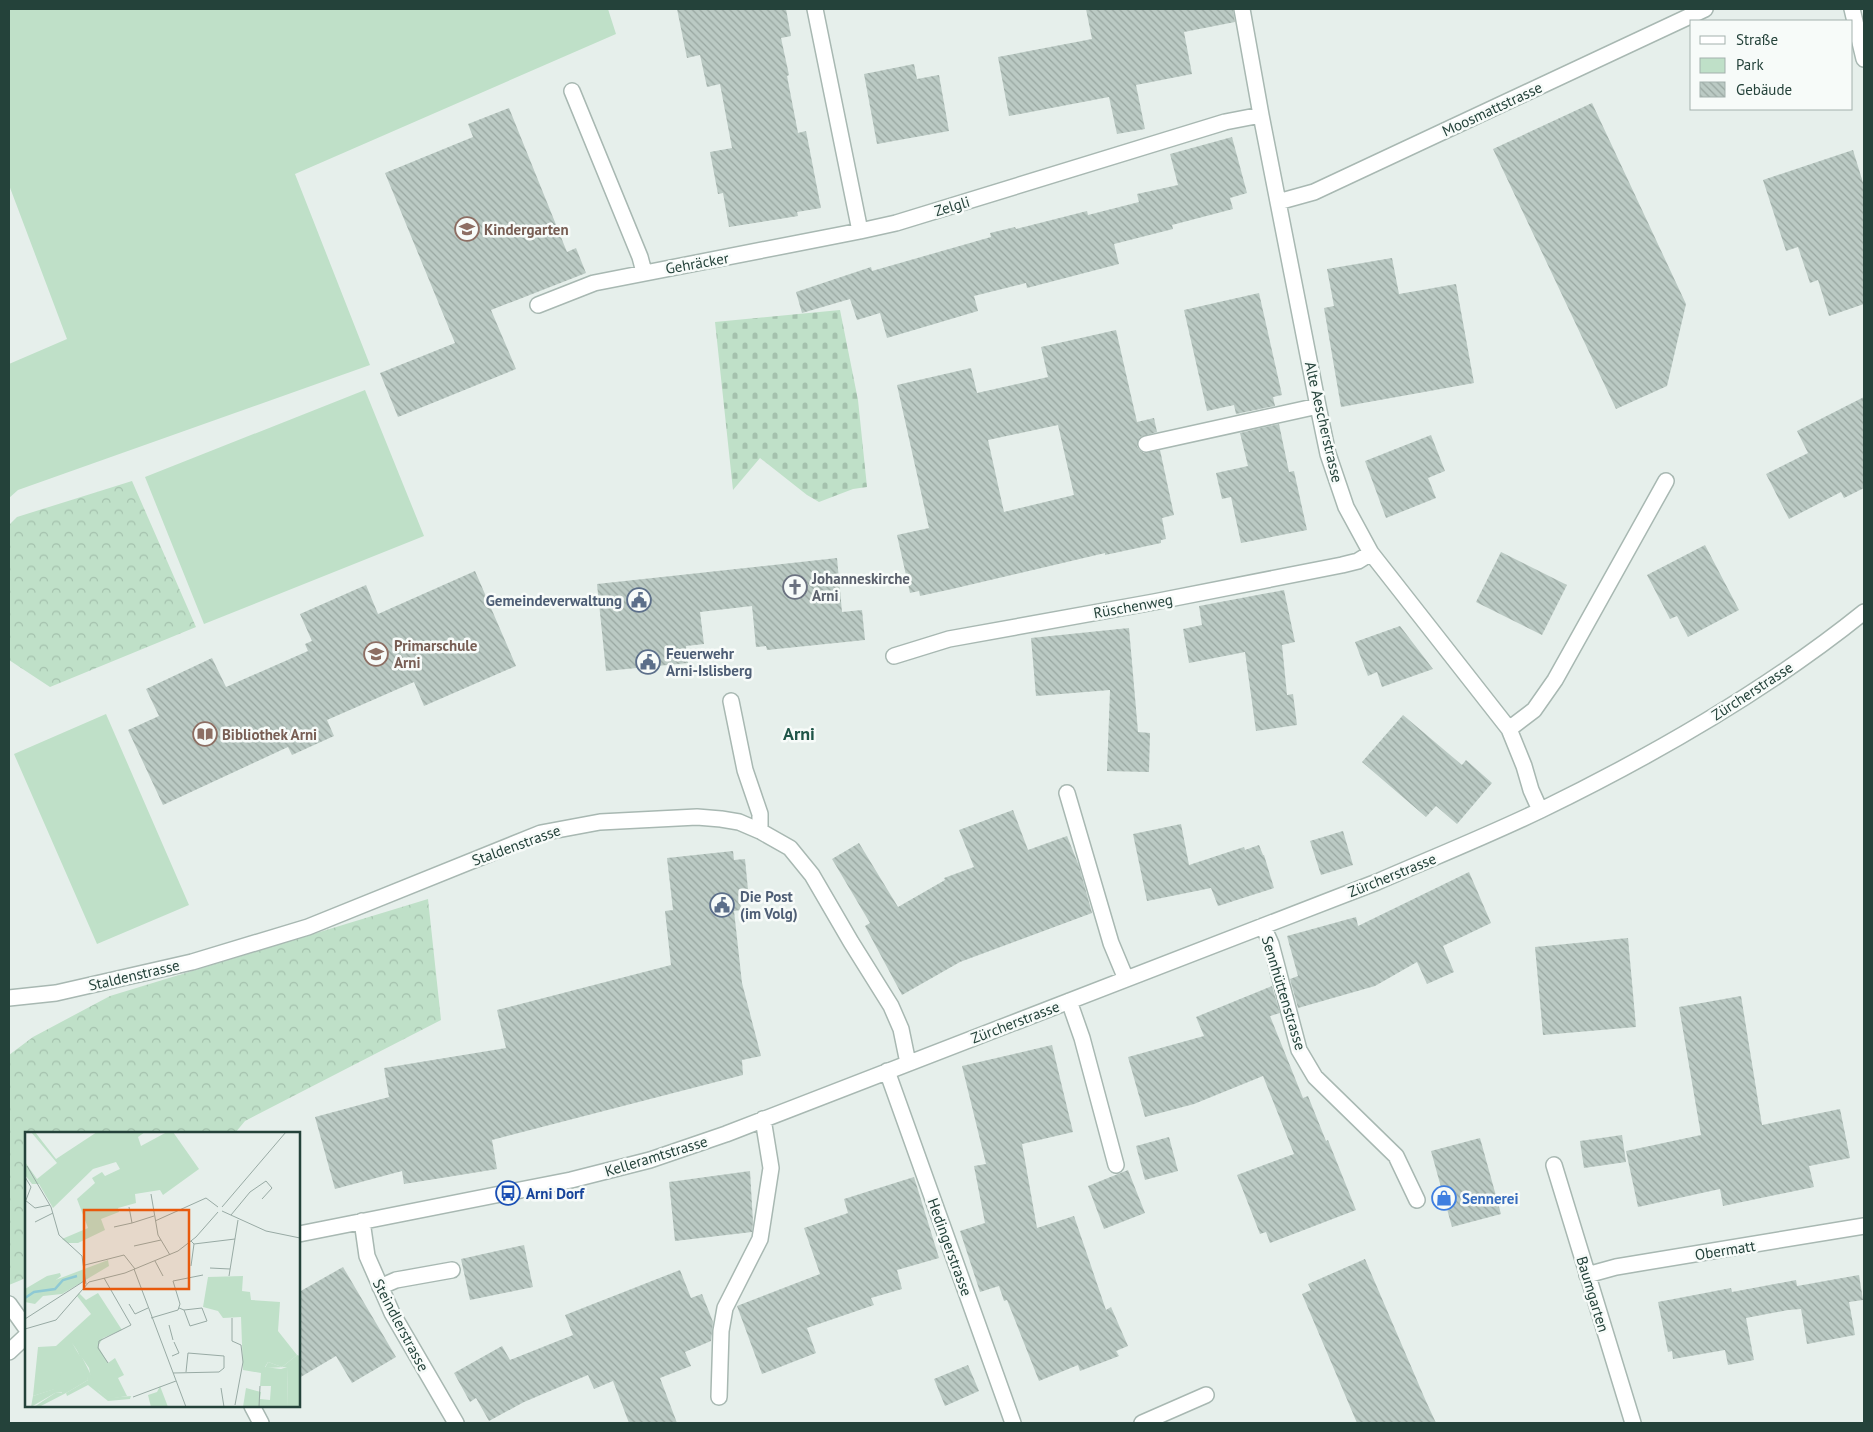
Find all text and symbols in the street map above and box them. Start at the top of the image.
legend [1690,20,1853,110]
text: Straße [1736,30,1778,49]
text: Park [1736,55,1764,74]
street label: Moosmattstrasse [1439,78,1545,140]
text: Gebäude [1736,80,1792,99]
street label: Zelgli [932,192,972,220]
school or university icon: Kindergarten [454,216,480,242]
place label: Kindergarten [484,220,569,239]
street label: Gehräcker [664,248,730,278]
street label: Alte Aescherstrasse [1301,360,1347,484]
place label: Johanneskirche Arni [811,569,910,605]
church icon: Johanneskirche Arni [782,574,808,600]
public building icon: Gemeindeverwaltung [626,587,652,613]
street label: Rüschenweg [1092,590,1174,622]
place label: Gemeindeverwaltung [486,591,622,610]
place label: Primarschule Arni [394,636,478,672]
school or university icon: Primarschule Arni [363,641,389,667]
place label: Feuerwehr Arni-Islisberg [666,644,752,680]
public building icon: Feuerwehr Arni-Islisberg [635,649,661,675]
street label: Zürcherstrasse [1708,658,1796,724]
library icon: Bibliothek Arni [192,721,218,747]
district label: Arni [783,722,815,745]
place label: Bibliothek Arni [222,725,317,744]
street label: Staldenstrasse [469,820,563,870]
street label: Zürcherstrasse [1345,849,1439,901]
place label: Die Post (im Volg) [740,887,798,923]
public building icon: Die Post (im Volg) [709,892,735,918]
street label: Sennhüttenstrasse [1258,934,1310,1052]
street label: Staldenstrasse [87,955,181,995]
street label: Zürcherstrasse [968,996,1062,1048]
street label: Kelleramtstrasse [602,1131,710,1181]
inset map [25,1132,300,1407]
bus stop icon: Arni Dorf [495,1180,521,1206]
place label: Arni Dorf [526,1184,585,1203]
shop icon: Sennerei [1431,1185,1457,1211]
place label: Sennerei [1462,1189,1518,1208]
street label: Hedingerstrasse [923,1195,977,1299]
street label: Obermatt [1693,1236,1757,1264]
street label: Baumgarten [1572,1254,1614,1334]
street label: Steindlerstrasse [369,1275,433,1375]

